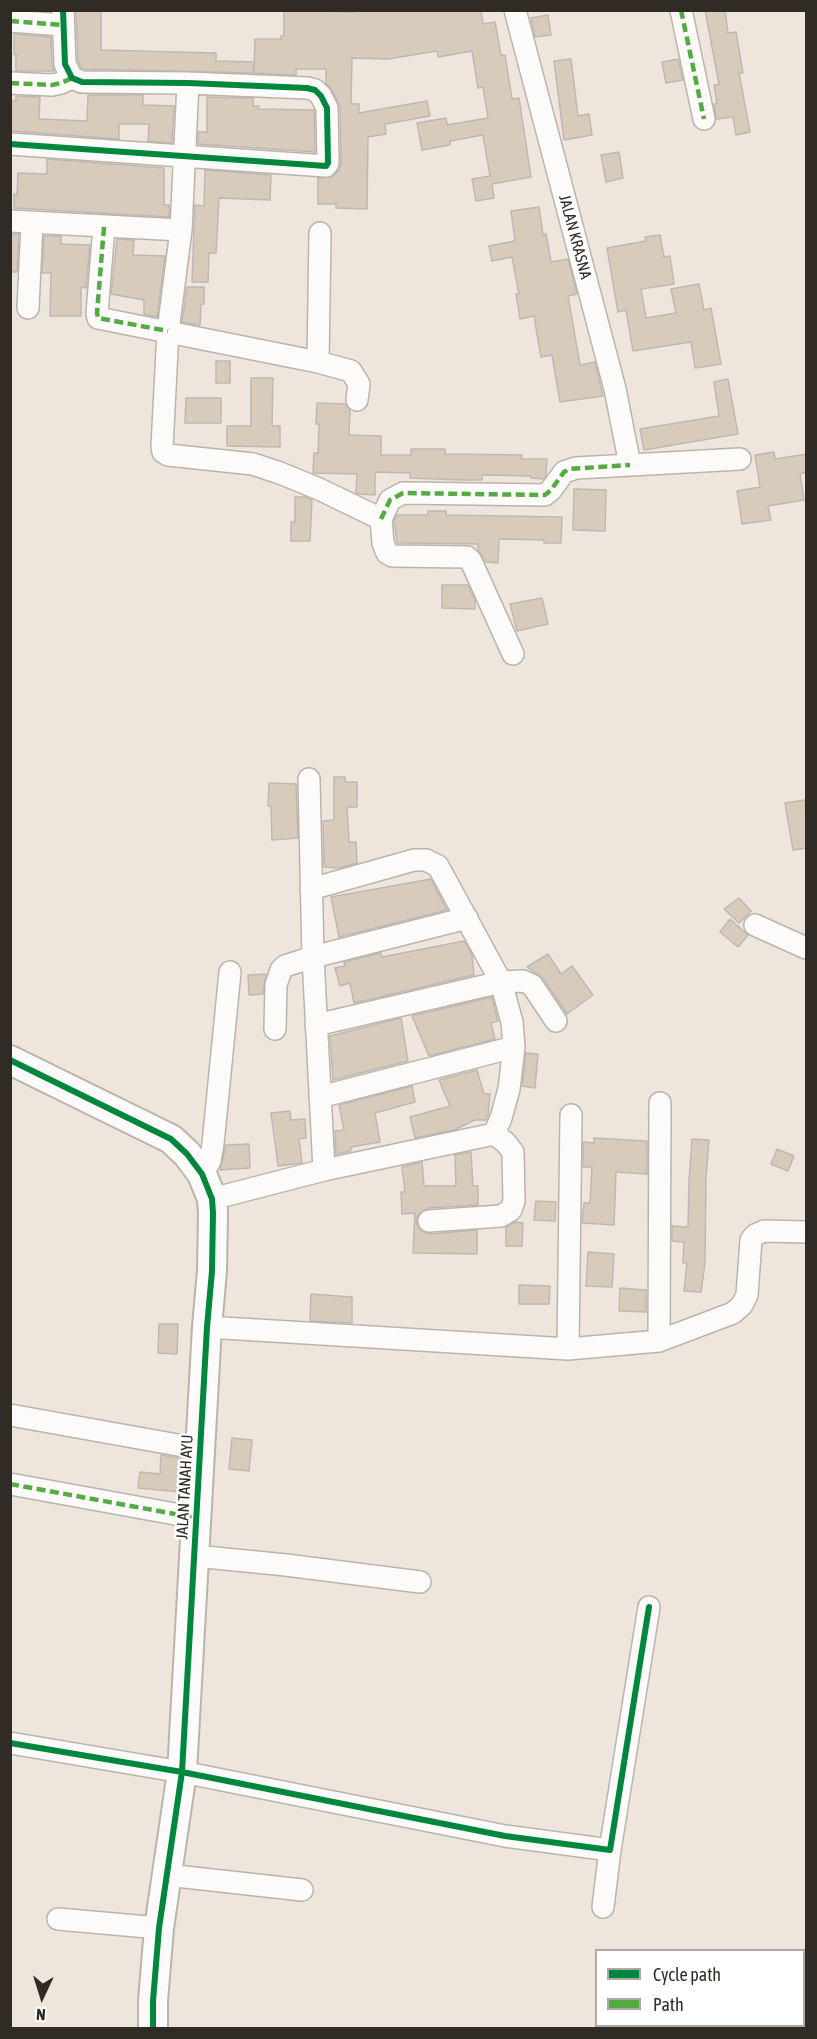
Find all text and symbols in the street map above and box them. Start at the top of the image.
street label: JALAN KRASNA [555,193,595,281]
street label: JALAN TANAH AYU [173,1434,197,1540]
legend [595,1949,805,2027]
text: Cycle path [653,1964,721,1985]
north arrow [12,1967,72,2027]
text: Path [653,1994,684,2015]
text: N [35,2006,46,2024]

